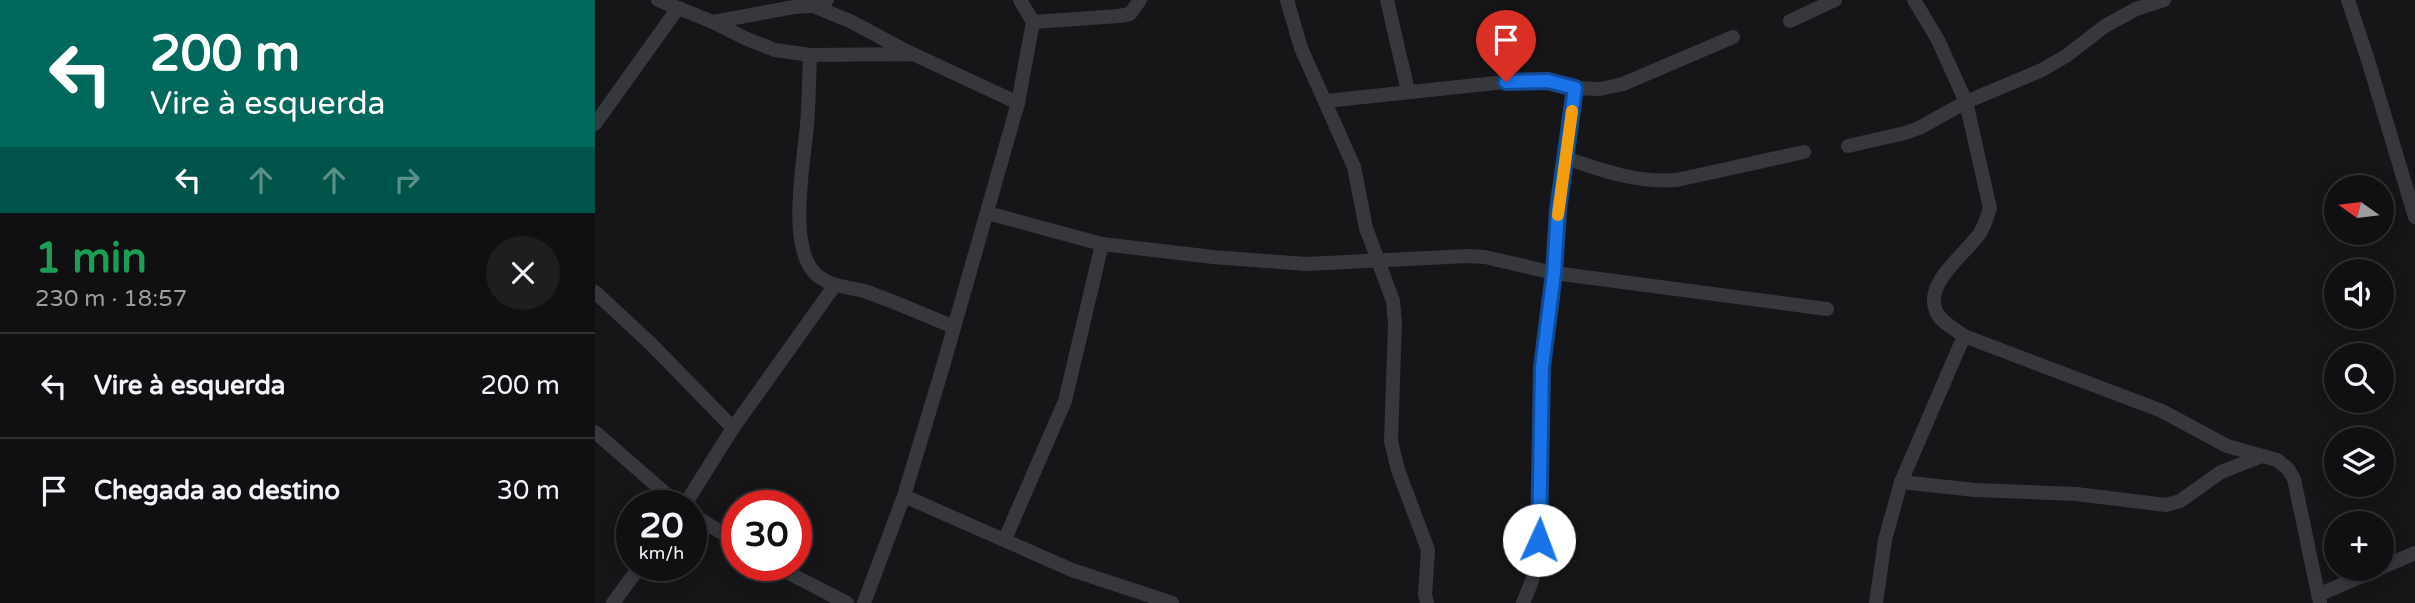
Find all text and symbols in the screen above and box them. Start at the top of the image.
pin [1476,10,1536,82]
icon: arrive [1487,21,1525,59]
text: 200 m [150,25,300,84]
icon: left [35,28,126,119]
text: Vire à esquerda [150,85,386,123]
icon: left [169,161,207,199]
icon: ahead [242,161,280,199]
icon: ahead [315,161,353,199]
icon: right [388,161,426,199]
north arrow [2324,175,2394,245]
map controls [2324,175,2394,581]
text: 1 min [35,233,147,284]
button: close [486,236,560,310]
button: sound [2324,259,2394,329]
text: 230 m · 18:57 [35,285,187,313]
button: search [2324,343,2394,413]
icon: left [35,367,73,405]
text: Vire à esquerda [94,370,285,401]
text: 200 m [480,370,560,401]
button: layers [2324,427,2394,497]
icon: arrive [35,472,73,510]
text: Chegada ao destino [94,475,340,506]
text: 30 m [497,475,560,506]
speed limit sign: 30 [721,490,812,581]
position arrow [1502,503,1576,577]
text: 20 [640,505,683,547]
button: + [2324,511,2394,581]
text: km/h [639,542,684,564]

